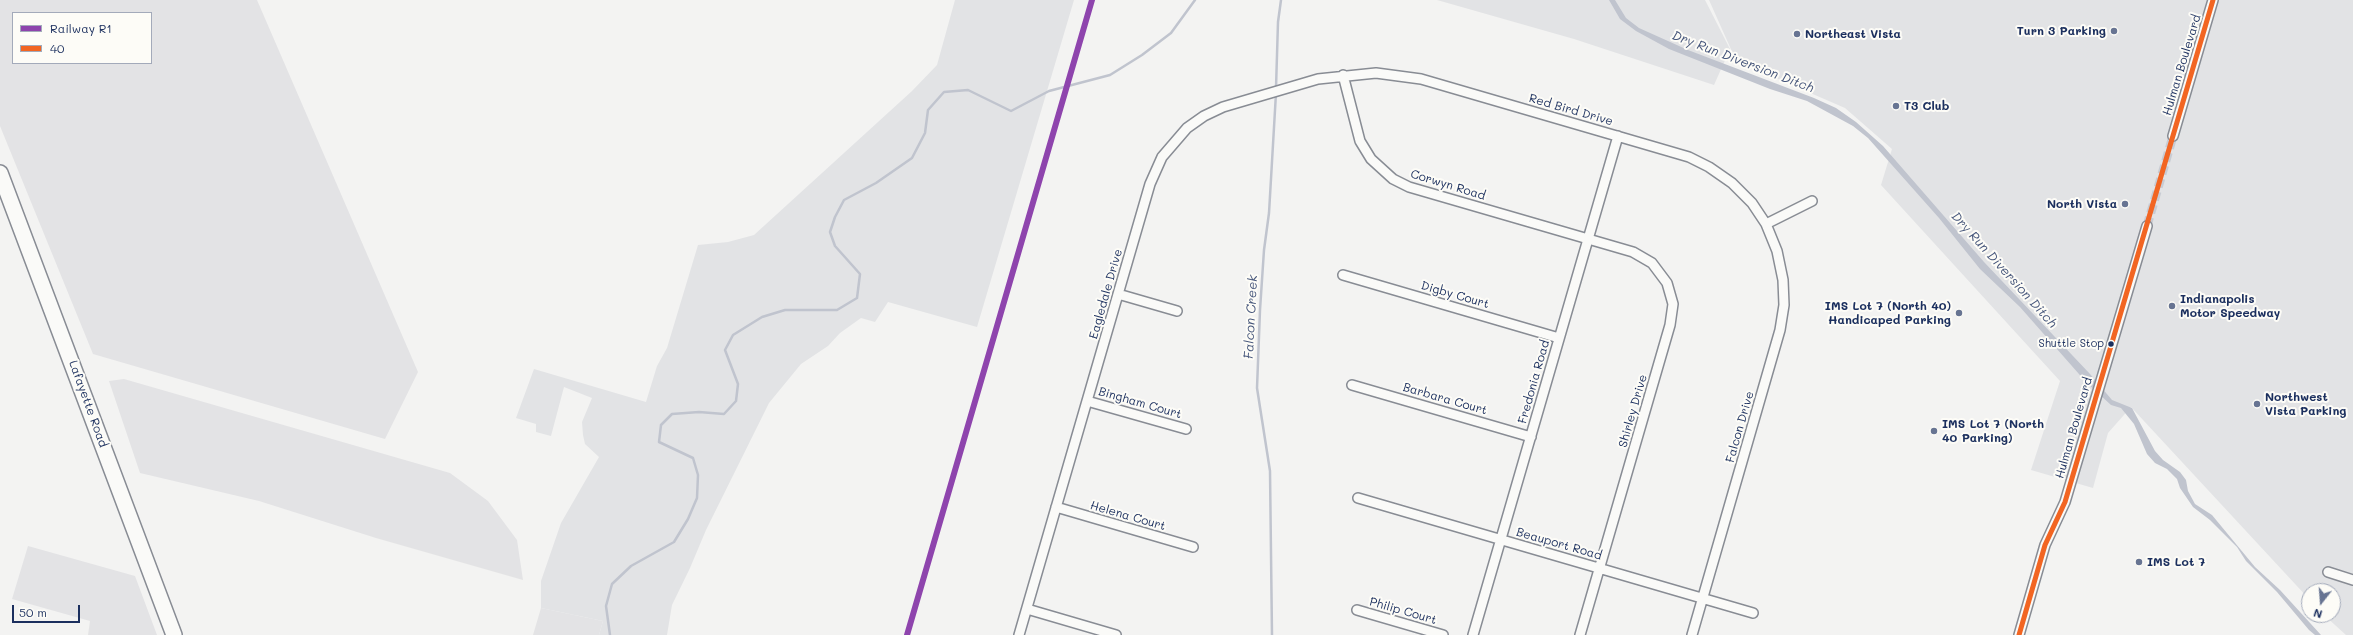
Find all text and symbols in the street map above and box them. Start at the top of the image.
legend [12,12,152,64]
street label: Hulman Boulevard [2160,13,2204,117]
text: Railway R1 [50,20,112,36]
place label: Turn 3 Parking [2017,24,2106,38]
marker: Turn 3 Parking [2109,26,2119,36]
place label: Northeast Vista [1805,27,1901,41]
water label: Dry Run Diversion Ditch [1670,28,1816,96]
marker: Northeast Vista [1792,29,1802,39]
text: 40 [50,40,64,56]
street label: Red Bird Drive [1527,91,1615,129]
place label: T3 Club [1904,99,1949,113]
marker: T3 Club [1891,101,1901,111]
street label: Corwyn Road [1409,167,1487,203]
place label: North Vista [2047,197,2117,211]
marker: North Vista [2120,199,2130,209]
water label: Dry Run Diversion Ditch [1948,209,2060,331]
street label: Eagledale Drive [1086,247,1126,341]
water label: Falcon Creek [1241,275,1261,359]
street label: Digby Court [1419,278,1491,312]
place label: Indianapolis Motor Speedway [2180,292,2280,320]
place label: IMS Lot 7 (North 40) Handicaped Parking [1825,299,1951,327]
marker: Indianapolis Motor Speedway [2167,301,2177,311]
marker: IMS Lot 7 (North 40) Handicaped Parking [1954,308,1964,318]
place label: Shuttle Stop [2038,337,2104,351]
street label: Fredonia Road [1515,338,1553,426]
marker: Shuttle Stop [2106,339,2116,349]
street label: Lafayette Road [66,359,110,449]
street label: Shirley Drive [1616,373,1650,449]
street label: Hulman Boulevard [2053,376,2095,480]
street label: Barbara Court [1401,380,1489,418]
street label: Bingham Court [1097,384,1183,422]
street label: Falcon Drive [1723,390,1757,464]
place label: Northwest Vista Parking [2265,390,2346,418]
marker: Northwest Vista Parking [2252,399,2262,409]
place label: IMS Lot 7 (North 40 Parking) [1942,417,2044,445]
marker: IMS Lot 7 (North 40 Parking) [1929,426,1939,436]
street label: Helena Court [1089,498,1167,534]
street label: Beauport Road [1514,525,1604,563]
place label: IMS Lot 7 [2147,555,2205,569]
marker: IMS Lot 7 [2134,557,2144,567]
north arrow [2301,583,2341,623]
street label: Philip Court [1368,595,1438,627]
scale bar [14,597,82,623]
text: 50 m [19,604,47,620]
text: N [2311,606,2324,622]

